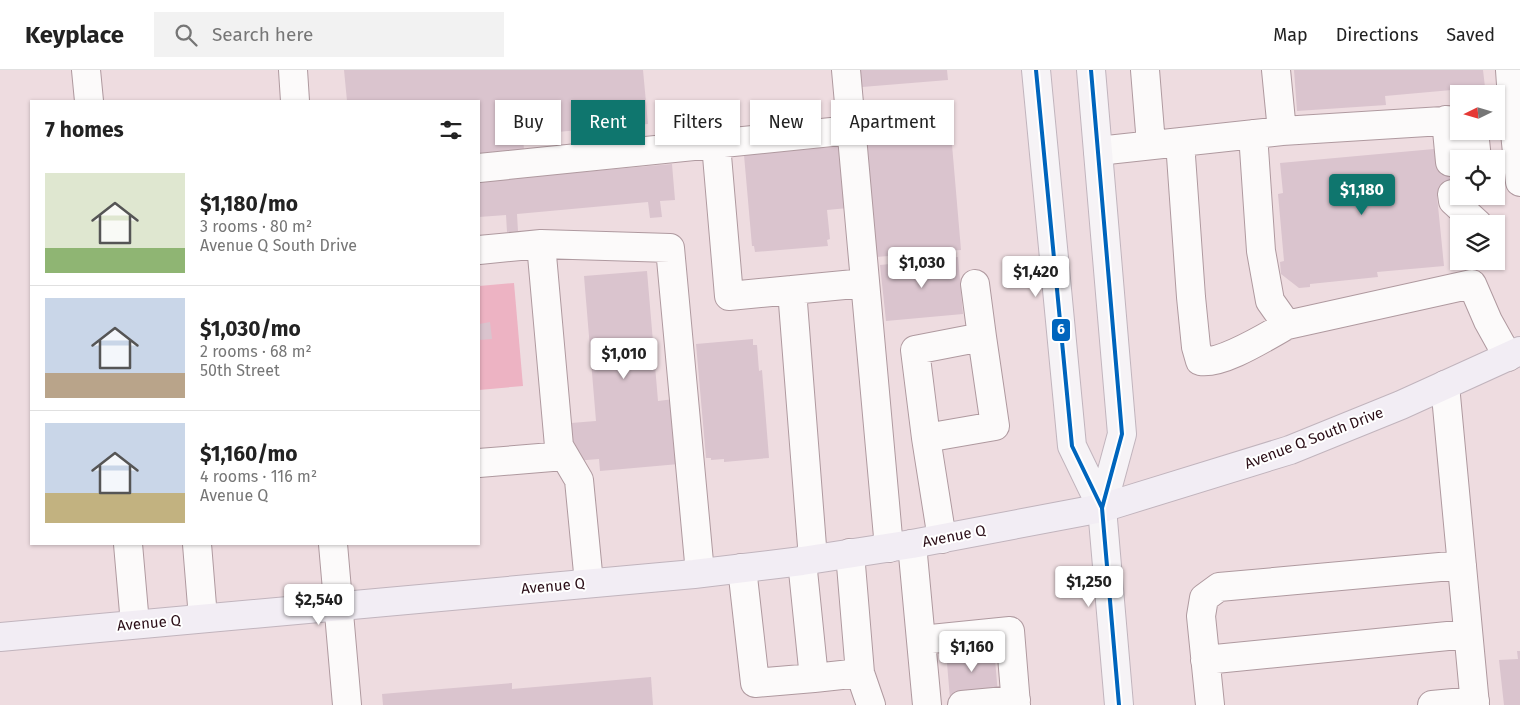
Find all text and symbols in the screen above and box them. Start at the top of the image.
search box [154,12,504,57]
text: Keyplace [25,21,124,49]
icon: search [172,21,200,49]
text: Search here [212,23,313,46]
text: Map [1273,24,1308,46]
text: Directions [1336,24,1418,46]
text: Saved [1446,24,1495,46]
north arrow [1450,85,1505,140]
map controls [1450,85,1505,270]
chip: Buy [495,100,561,145]
chip: Rent [571,100,645,145]
chip: Filters [655,100,740,145]
chip: New [750,100,821,145]
chip: Apartment [831,100,954,145]
icon: filters [437,116,465,144]
text: 7 homes [45,117,124,143]
button: locate [1450,150,1505,205]
pin: $1,180 [1321,174,1403,216]
text: $1,180 [1340,180,1384,199]
text: $1,180/mo [200,191,298,217]
icon: home [85,193,145,253]
button: layers [1450,215,1505,270]
text: 3 rooms · 80 m² [200,217,312,236]
text: Avenue Q South Drive [200,236,357,255]
pin: $1,030 [881,246,963,289]
text: $1,030 [899,253,945,272]
pin: $1,420 [995,256,1077,298]
text: $1,420 [1013,262,1059,281]
text: $1,030/mo [200,316,301,342]
icon: home [85,318,145,378]
line badge: 6 [1051,318,1071,342]
text: 6 [1057,321,1065,338]
pin: $1,010 [583,338,665,380]
text: 2 rooms · 68 m² [200,342,312,361]
text: $1,010 [601,344,647,363]
text: 50th Street [200,361,280,380]
street label: Avenue Q South Drive [1242,403,1386,473]
text: $1,160/mo [200,441,298,467]
icon: home [85,443,145,503]
text: 4 rooms · 116 m² [200,467,317,486]
text: Avenue Q [200,486,268,505]
street label: Avenue Q [921,521,987,551]
pin: $1,250 [1048,566,1130,608]
text: $1,250 [1066,572,1112,591]
street label: Avenue Q [520,574,586,598]
pin: $2,540 [278,584,360,626]
text: $2,540 [295,590,343,609]
street label: Avenue Q [116,611,182,635]
pin: $1,160 [931,630,1013,673]
text: $1,160 [950,637,994,656]

